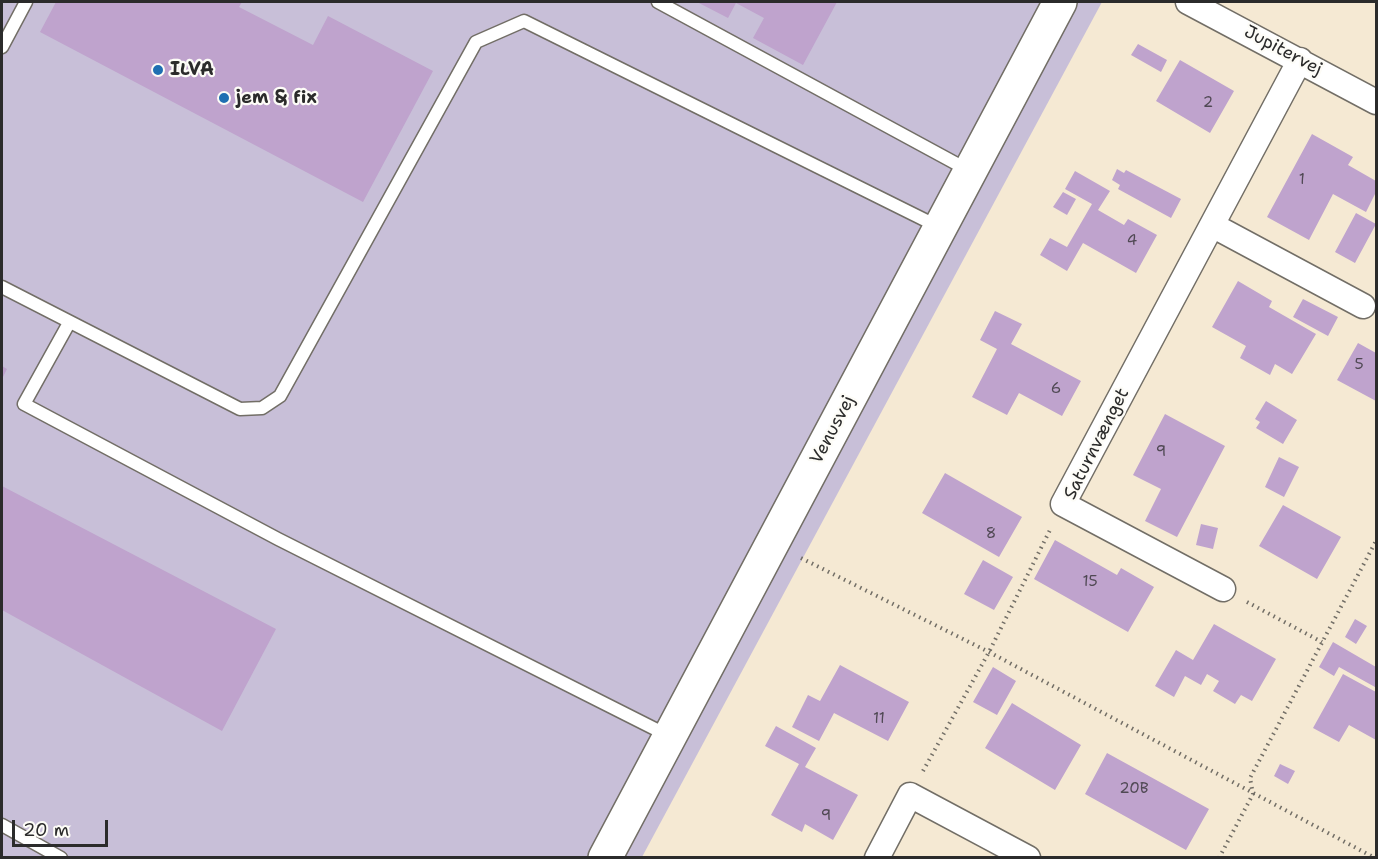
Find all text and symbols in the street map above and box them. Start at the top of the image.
street label: Jupitervej [1240,21,1326,81]
place label: ILVA [170,59,214,81]
marker: ILVA [151,63,165,77]
place label: jem & fix [236,87,317,109]
marker: jem & fix [217,91,231,105]
house number: 2 [1203,94,1213,112]
house number: 1 [1299,171,1305,189]
house number: 4 [1127,232,1137,250]
house number: 5 [1354,356,1364,374]
house number: 6 [1051,380,1061,398]
street label: Saturnvænget [1060,385,1134,503]
street label: Venusvej [806,392,860,468]
house number: 9 [1156,443,1166,461]
house number: 8 [986,525,996,543]
house number: 15 [1082,573,1098,591]
house number: 11 [873,710,885,728]
house number: 20B [1119,780,1149,798]
house number: 9 [821,807,831,825]
scale bar [15,808,111,846]
text: 20 m [23,818,69,842]

